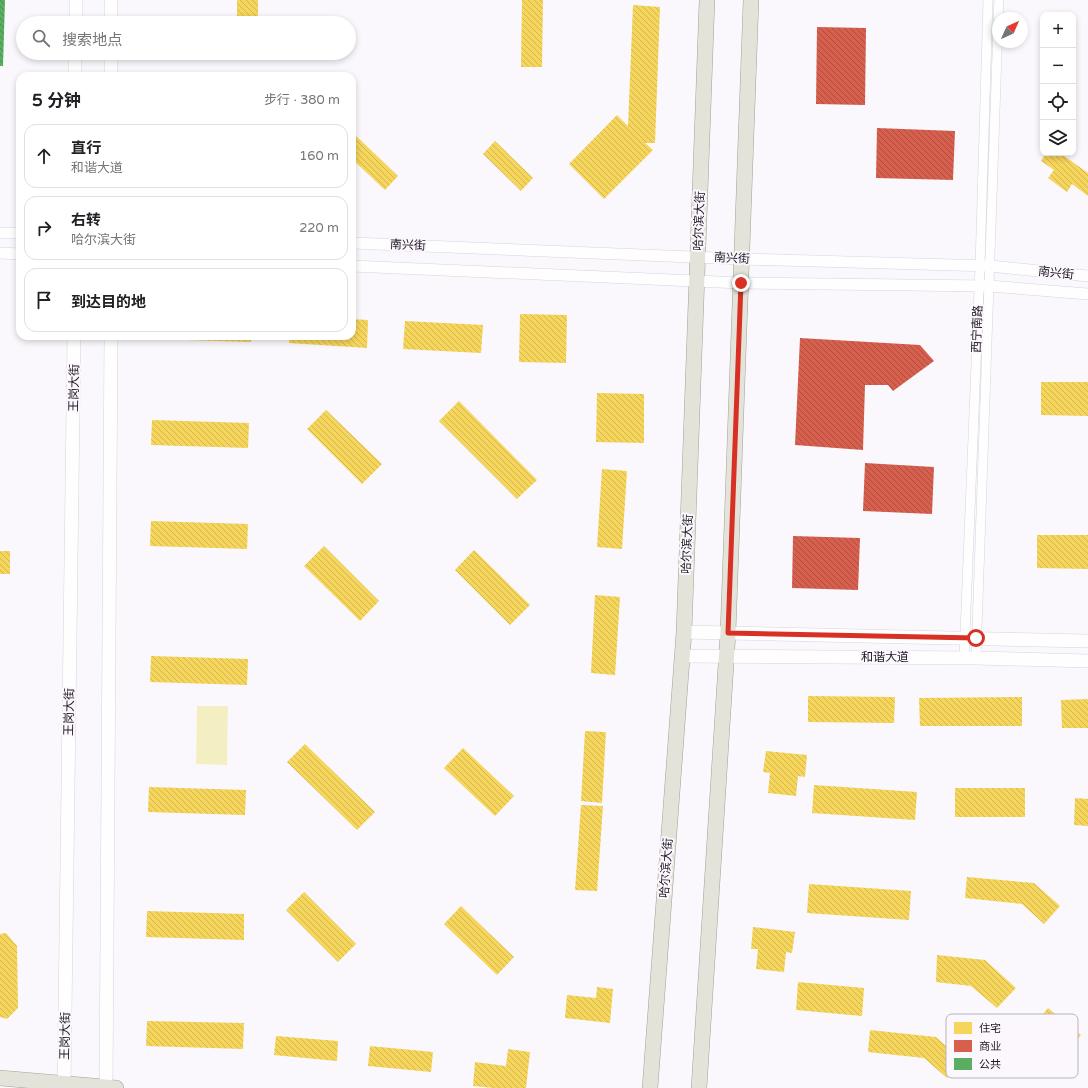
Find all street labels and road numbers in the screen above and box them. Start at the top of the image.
street label: 哈尔滨大街 [691,191,707,251]
street label: 南兴街 [390,237,426,253]
street label: 南兴街 [714,250,750,266]
street label: 南兴街 [1037,264,1075,282]
street label: 西宁南路 [969,305,985,353]
street label: 王岗大街 [67,364,81,412]
street label: 哈尔滨大街 [679,514,695,574]
street label: 和谐大道 [861,650,909,664]
street label: 王岗大街 [62,688,76,736]
street label: 哈尔滨大街 [657,838,675,898]
street label: 王岗大街 [58,1012,72,1060]

